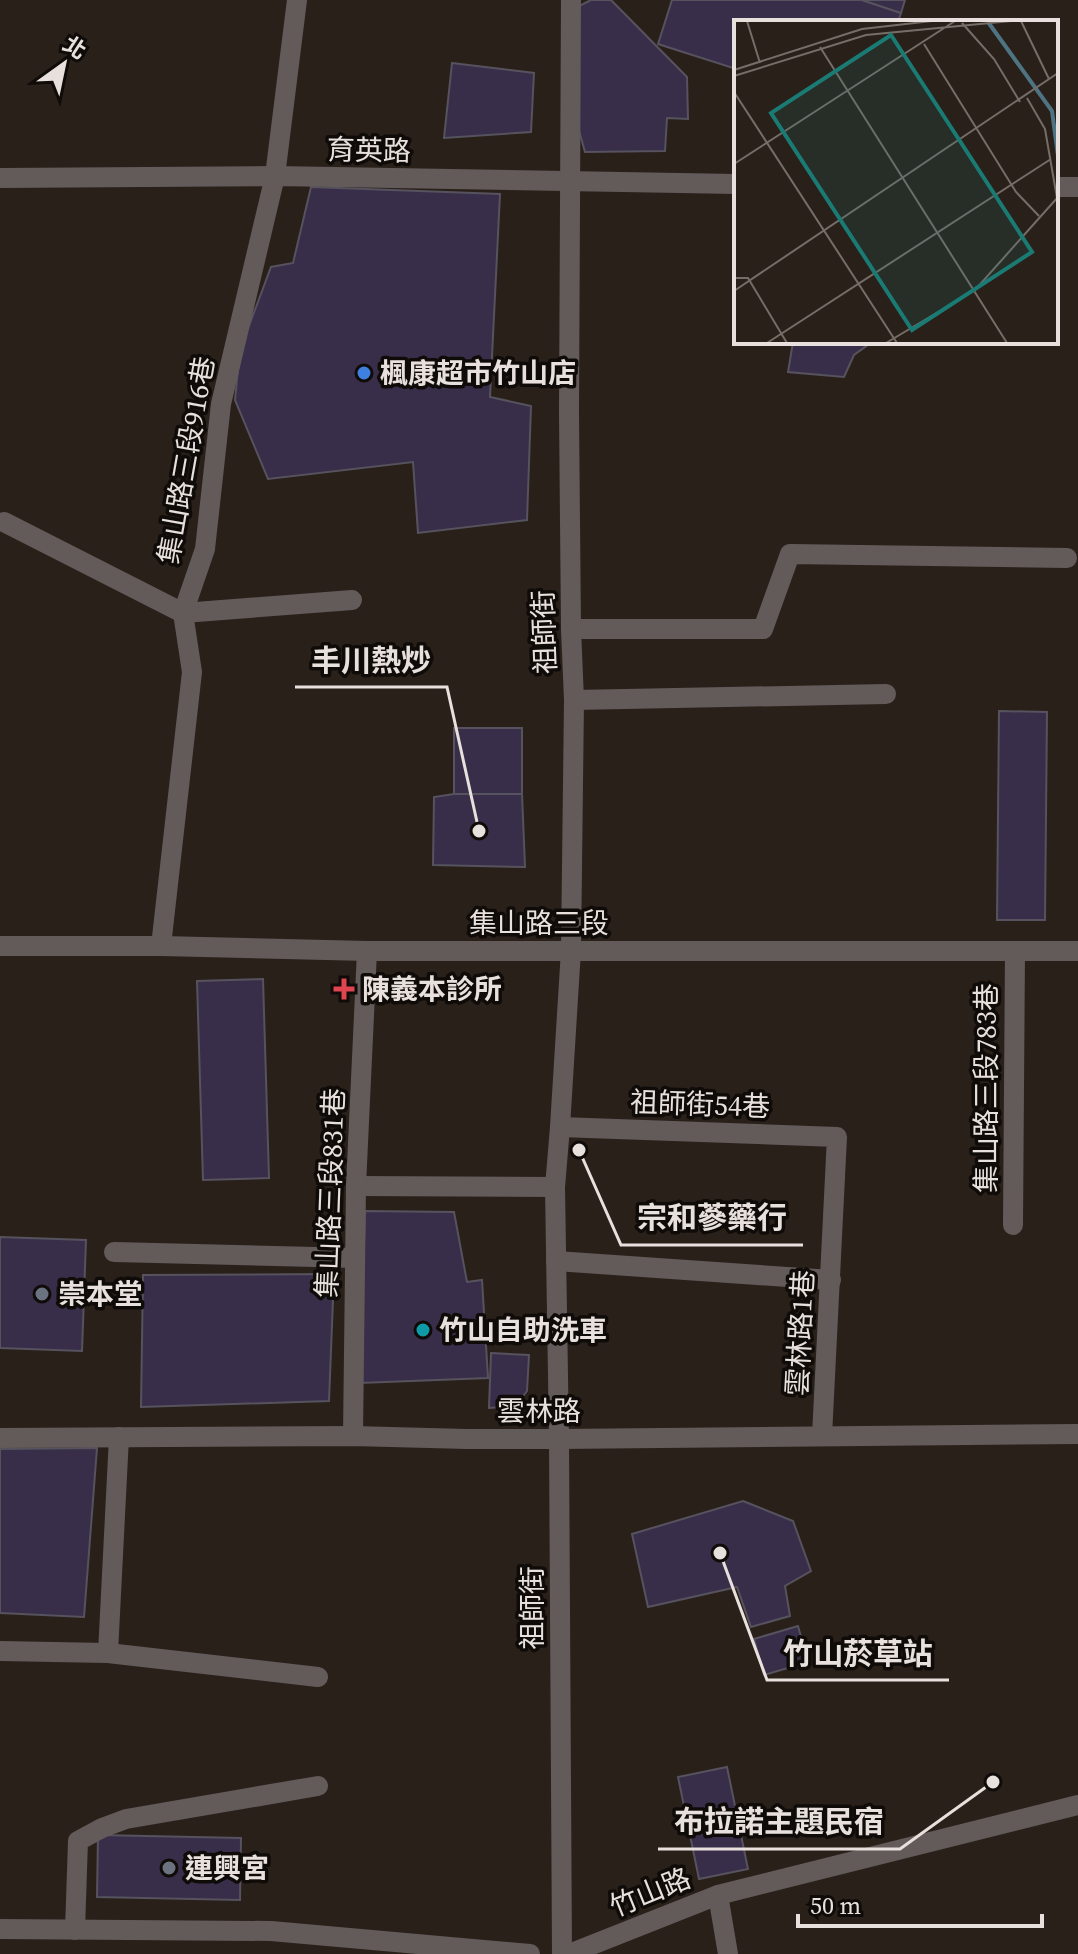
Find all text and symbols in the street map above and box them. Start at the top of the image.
inset map [734,20,1058,344]
north arrow [24,24,104,104]
text: 北 [57,29,92,66]
street label: 育英路 [327,130,411,170]
street label: 集山路三段916巷 [149,353,223,567]
place label: 楓康超市竹山店 [380,354,576,392]
marker: 楓康超市竹山店 [355,364,373,382]
street label: 祖師街 [524,589,564,675]
callout: 丰川熱炒 [295,633,447,687]
text: 丰川熱炒 [311,640,431,681]
street label: 集山路三段 [469,904,609,942]
place label: 陳義本診所 [362,970,502,1008]
marker: 陳義本診所 [333,978,355,1000]
street label: 集山路三段783巷 [967,983,1005,1193]
street label: 祖師街54巷 [629,1083,771,1125]
street label: 集山路三段831巷 [307,1087,353,1299]
callout: 宗和蔘藥行 [621,1191,803,1245]
text: 宗和蔘藥行 [637,1197,787,1238]
street label: 雲林路1巷 [778,1269,822,1397]
place label: 崇本堂 [58,1275,142,1313]
marker: 崇本堂 [33,1285,51,1303]
place label: 竹山自助洗車 [439,1311,607,1349]
marker: 竹山自助洗車 [414,1321,432,1339]
street label: 雲林路 [497,1392,581,1430]
street label: 祖師街 [513,1566,551,1650]
callout: 竹山菸草站 [767,1626,949,1680]
text: 竹山菸草站 [783,1633,933,1674]
callout: 布拉諾主題民宿 [658,1795,900,1849]
text: 布拉諾主題民宿 [674,1801,884,1842]
place label: 連興宮 [185,1849,269,1887]
marker: 連興宮 [160,1859,178,1877]
street label: 竹山路 [604,1859,696,1925]
scale bar [798,1878,1042,1928]
text: 50 m [810,1889,861,1922]

